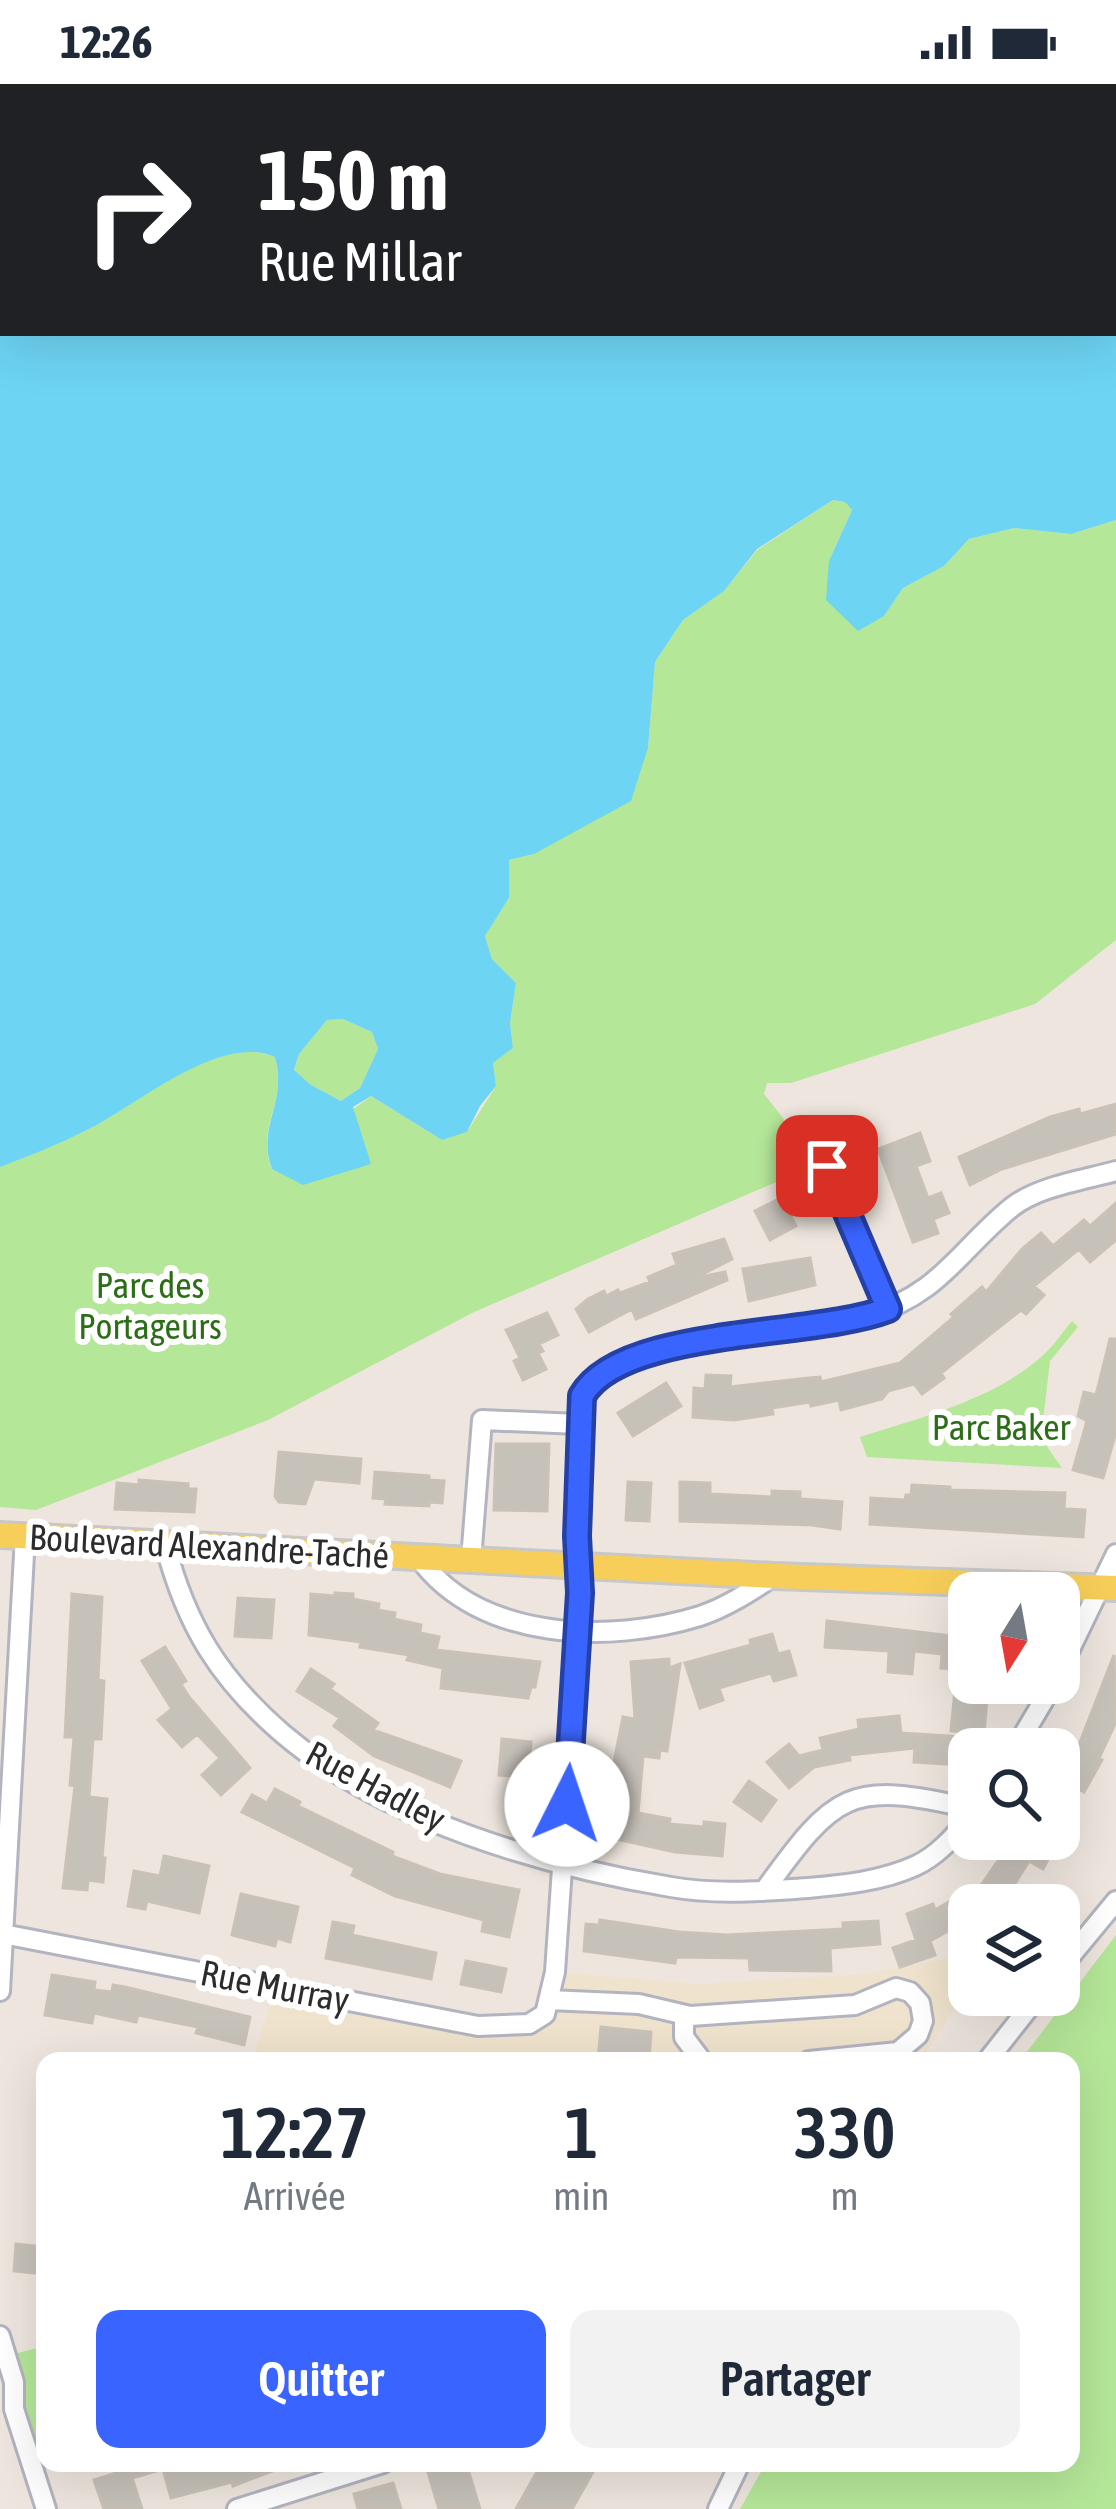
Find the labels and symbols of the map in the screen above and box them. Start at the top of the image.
pin [776,1115,878,1217]
park label: Parc des Portageurs [78,1264,222,1347]
park label: Parc Baker [932,1406,1072,1448]
street label: Boulevard Alexandre-Taché [28,1516,390,1576]
north arrow [948,1572,1080,1704]
street label: Rue Hadley [299,1732,453,1840]
position arrow [504,1741,630,1867]
street label: Rue Murray [197,1951,353,2021]

